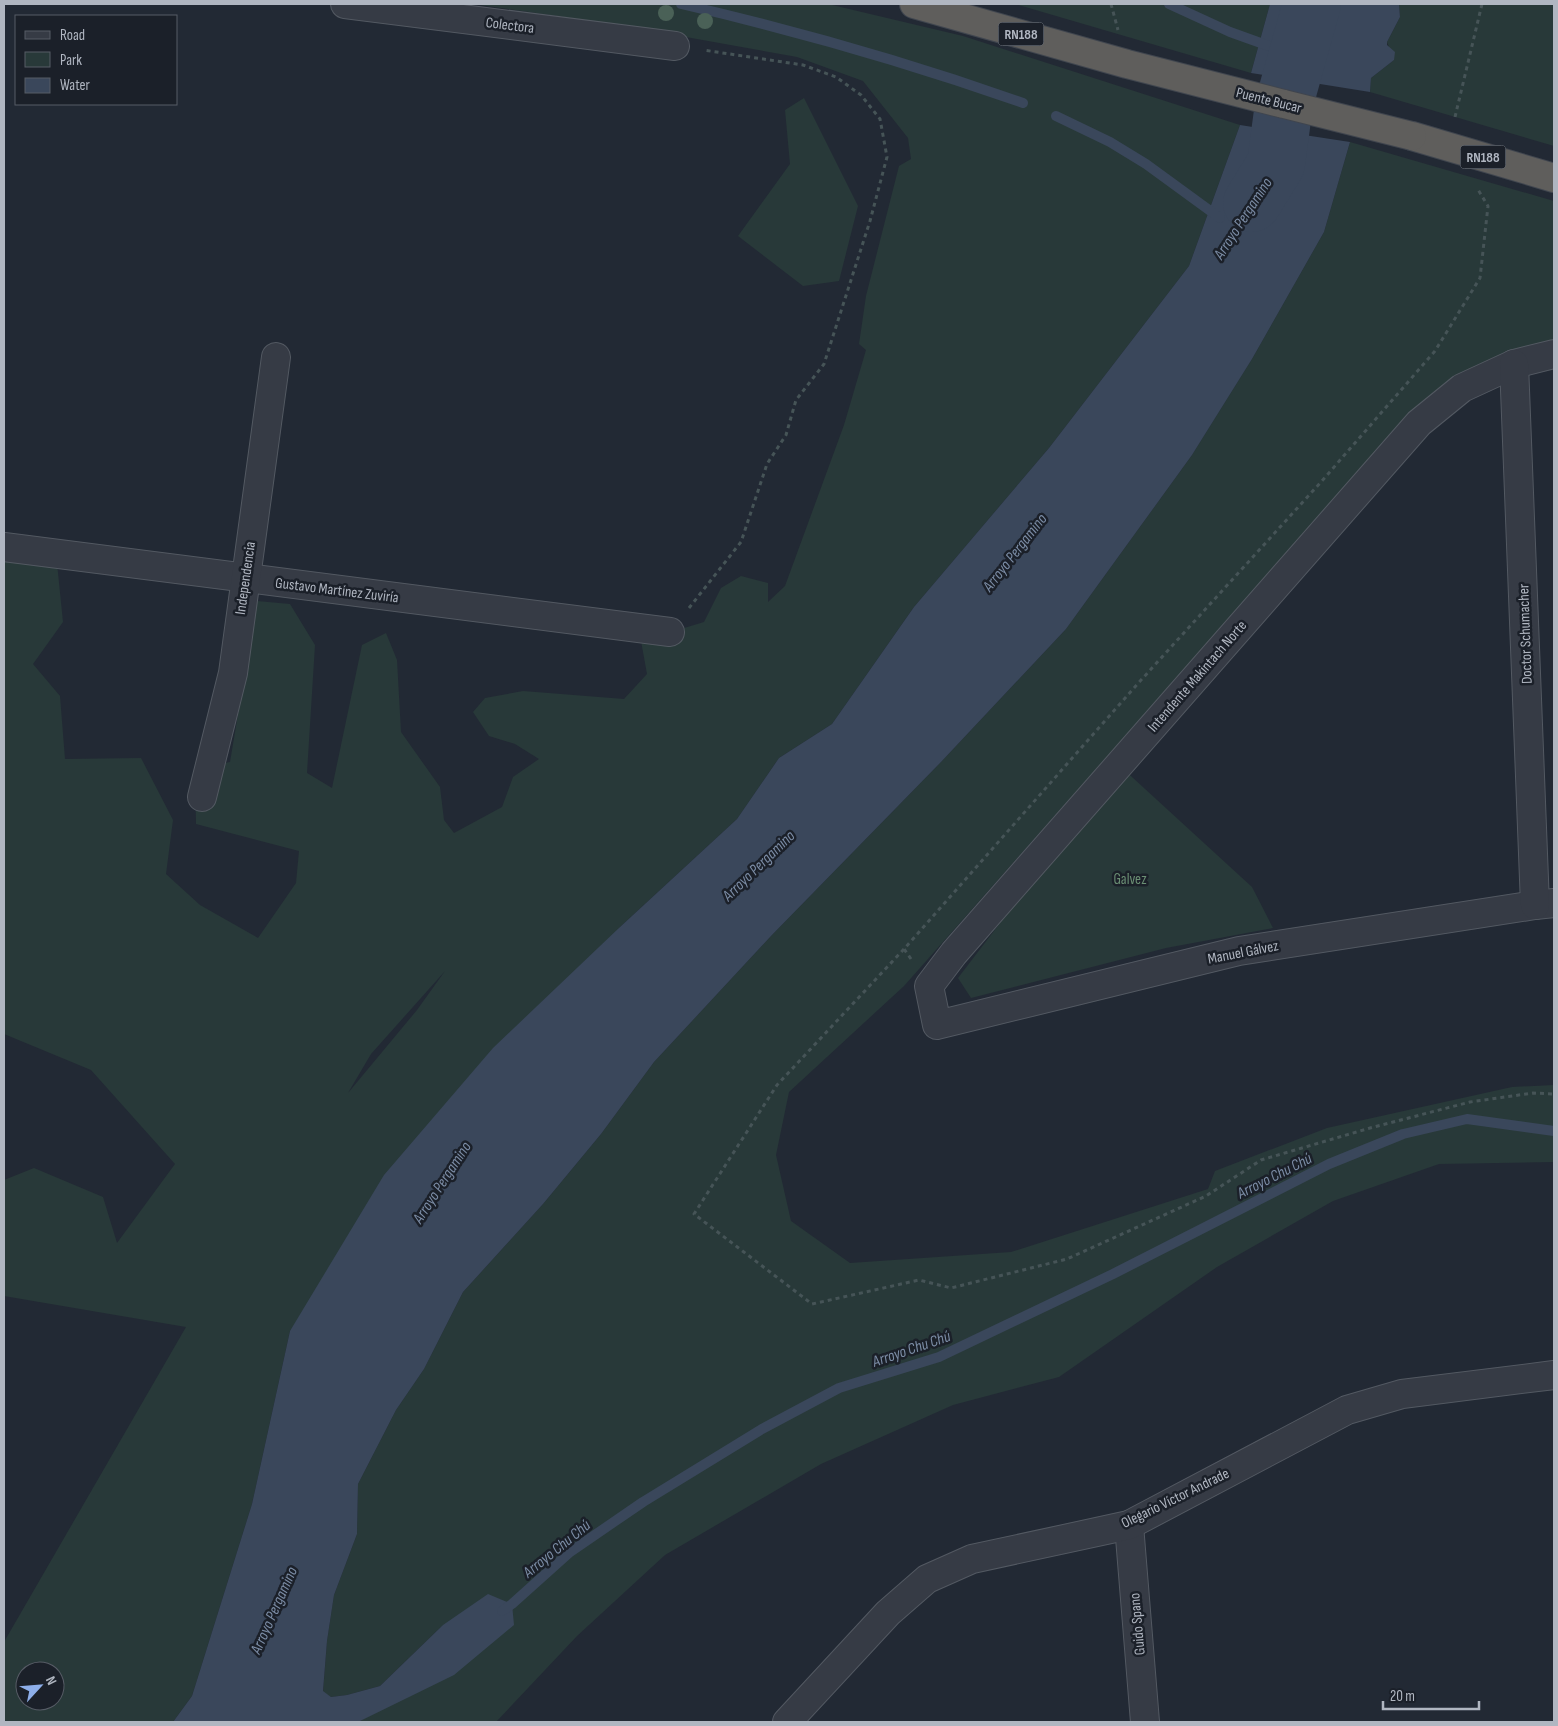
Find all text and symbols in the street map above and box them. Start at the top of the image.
street label: Colectora [485,13,535,38]
legend [15,15,178,105]
road number: RN188 [998,22,1044,46]
text: Road [60,26,85,45]
text: Park [60,51,82,70]
text: Water [60,76,91,95]
street label: Puente Bucar [1234,83,1304,118]
road number: RN188 [1460,146,1506,168]
water label: Arroyo Pergamino [1209,174,1277,264]
water label: Arroyo Pergamino [978,510,1052,596]
street label: Independencia [231,540,260,616]
street label: Gustavo Martínez Zuviría [274,574,400,608]
street label: Doctor Schumacher [1514,583,1537,684]
street label: Intendente Makintach Norte [1144,617,1251,736]
water label: Arroyo Pergamino [718,826,800,906]
park label: Galvez [1113,870,1147,889]
street label: Manuel Gálvez [1206,936,1281,969]
water label: Arroyo Pergamino [408,1138,476,1228]
water label: Arroyo Chu Chú [1233,1149,1316,1204]
water label: Arroyo Chu Chú [869,1327,953,1372]
street label: Olegario Víctor Andrade [1118,1464,1232,1533]
water label: Arroyo Chu Chú [519,1516,595,1583]
water label: Arroyo Pergamino [246,1564,302,1658]
street label: Guido Spano [1125,1592,1150,1656]
north arrow [15,1661,65,1711]
text: N [42,1673,61,1688]
scale bar [1383,1678,1479,1710]
text: 20 m [1390,1687,1415,1706]

